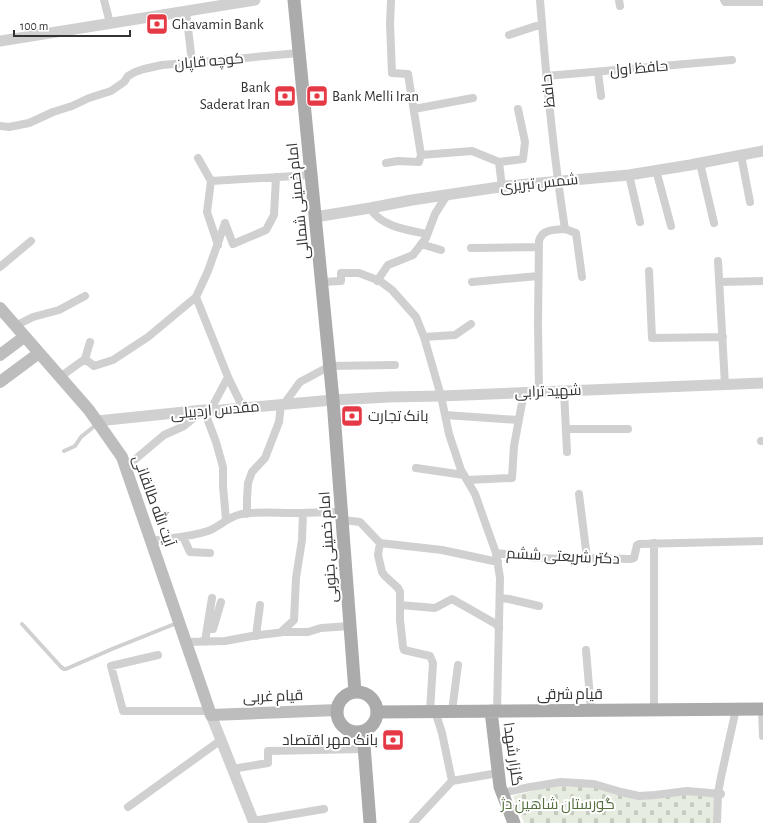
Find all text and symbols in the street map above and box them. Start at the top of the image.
bank icon: Ghavamin Bank [144,11,170,37]
scale bar [14,12,130,38]
place label: Ghavamin Bank [172,17,264,32]
text: 100 m [20,20,48,32]
street label: کوچه قاپان [174,51,244,74]
street label: حافظ اول [609,58,669,80]
street label: حافظ [539,73,558,109]
place label: Bank Saderat Iran [200,80,270,112]
bank icon: Bank Saderat Iran [272,83,298,109]
bank icon: Bank Melli Iran [304,83,330,109]
place label: Bank Melli Iran [332,89,419,104]
street label: امام خمینی شمالی [284,142,314,260]
street label: شمس تبریزی [499,171,579,197]
street label: شهید ترابی [514,382,582,402]
street label: مقدس اردبیلی [170,399,260,424]
bank icon: بانک تجارت [339,403,365,429]
place label: بانک تجارت [368,409,428,425]
street label: آیت الله طالقانی [128,452,180,550]
street label: امام خمینی جنوبی [317,491,342,603]
street label: دکتر شریعتی ششم [506,545,620,569]
street label: قیام شرقی [537,686,603,704]
street label: قیام غربی [243,688,304,707]
street label: گلزار شهدا [499,721,525,787]
bank icon: بانک مهر اقتصاد [380,727,406,753]
place label: بانک مهر اقتصاد [282,733,378,750]
park label: گورستان شاهین دژ [500,796,615,814]

